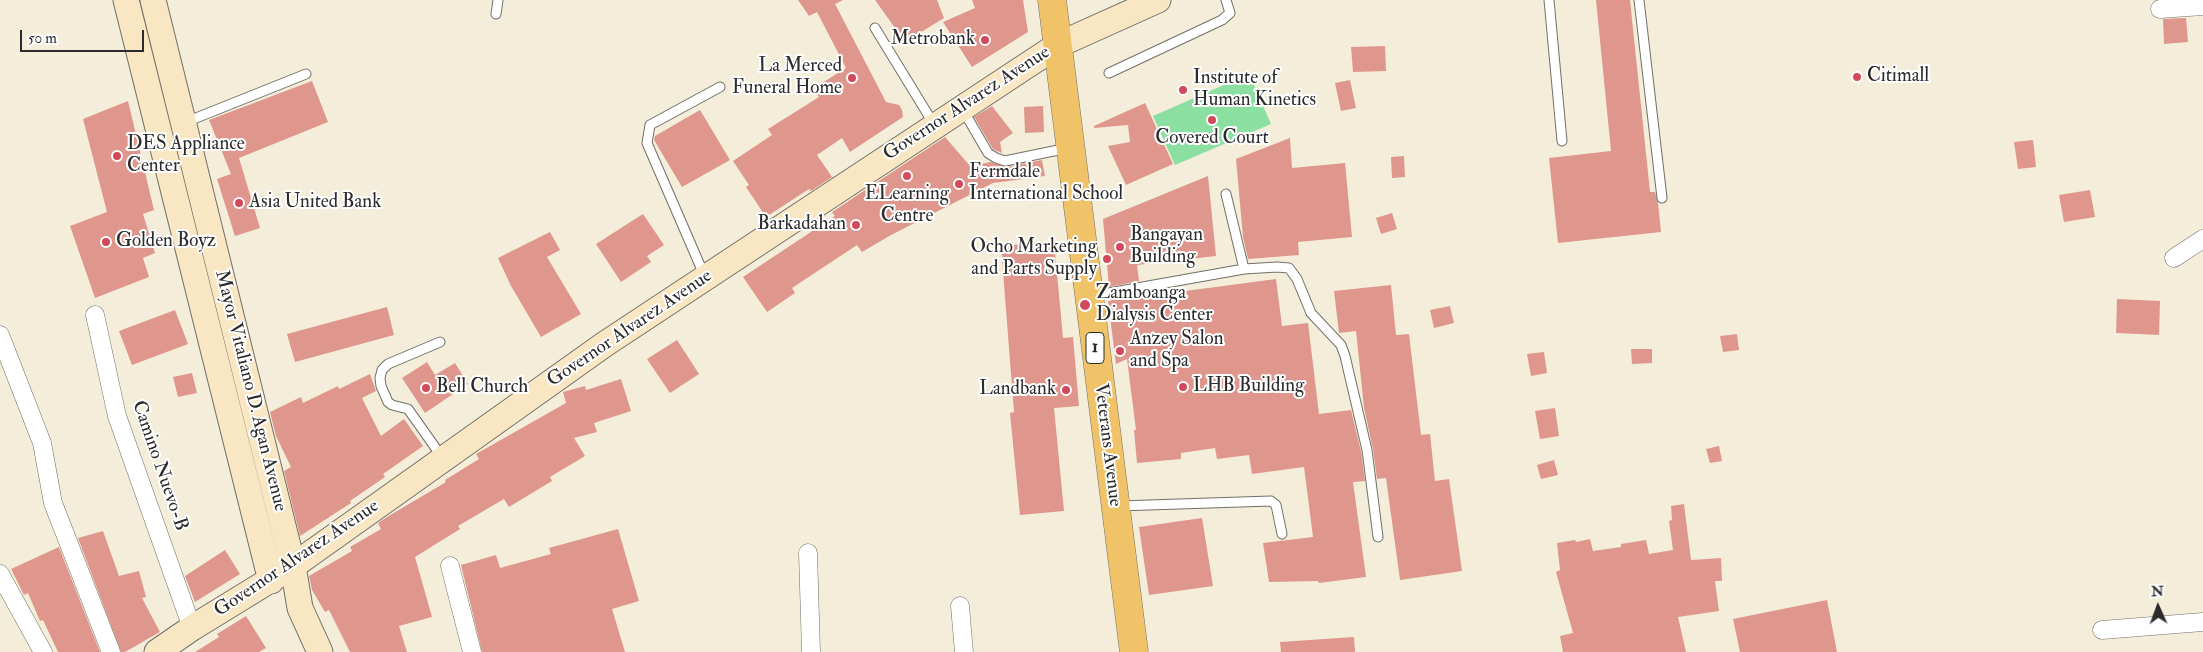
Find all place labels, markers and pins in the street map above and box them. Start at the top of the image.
place label: Metrobank [891,29,975,51]
marker: Metrobank [979,34,991,46]
place label: La Merced Funeral Home [732,56,842,100]
place label: Citimall [1867,66,1929,88]
place label: Institute of Human Kinetics [1193,68,1316,112]
marker: Citimall [1851,71,1863,83]
marker: La Merced Funeral Home [846,72,858,84]
marker: Institute of Human Kinetics [1177,84,1189,96]
marker: Covered Court [1206,114,1218,126]
place label: Covered Court [1155,128,1269,150]
place label: DES Appliance Center [127,134,245,178]
marker: DES Appliance Center [111,150,123,162]
place label: Fermdale International School [969,162,1123,206]
marker: ELearning Centre [901,170,913,182]
marker: Fermdale International School [953,178,965,190]
place label: ELearning Centre [865,184,949,228]
place label: Asia United Bank [249,192,381,214]
marker: Asia United Bank [233,197,245,209]
place label: Barkadahan [757,214,846,236]
marker: Barkadahan [850,219,862,231]
place label: Bangayan Building [1130,225,1203,269]
place label: Golden Boyz [116,231,216,253]
marker: Golden Boyz [100,236,112,248]
place label: Ocho Marketing and Parts Supply [971,237,1097,281]
marker: Bangayan Building [1114,241,1126,253]
marker: Ocho Marketing and Parts Supply [1101,253,1113,265]
place label: Zamboanga Dialysis Center [1096,283,1212,327]
marker: Zamboanga Dialysis Center [1078,298,1092,312]
place label: Anzey Salon and Spa [1130,329,1223,373]
marker: Anzey Salon and Spa [1114,345,1126,357]
place label: LHB Building [1193,376,1304,398]
place label: Bell Church [436,377,528,399]
place label: Landbank [979,379,1056,401]
marker: LHB Building [1177,381,1189,393]
marker: Bell Church [420,382,432,394]
marker: Landbank [1060,384,1072,396]

